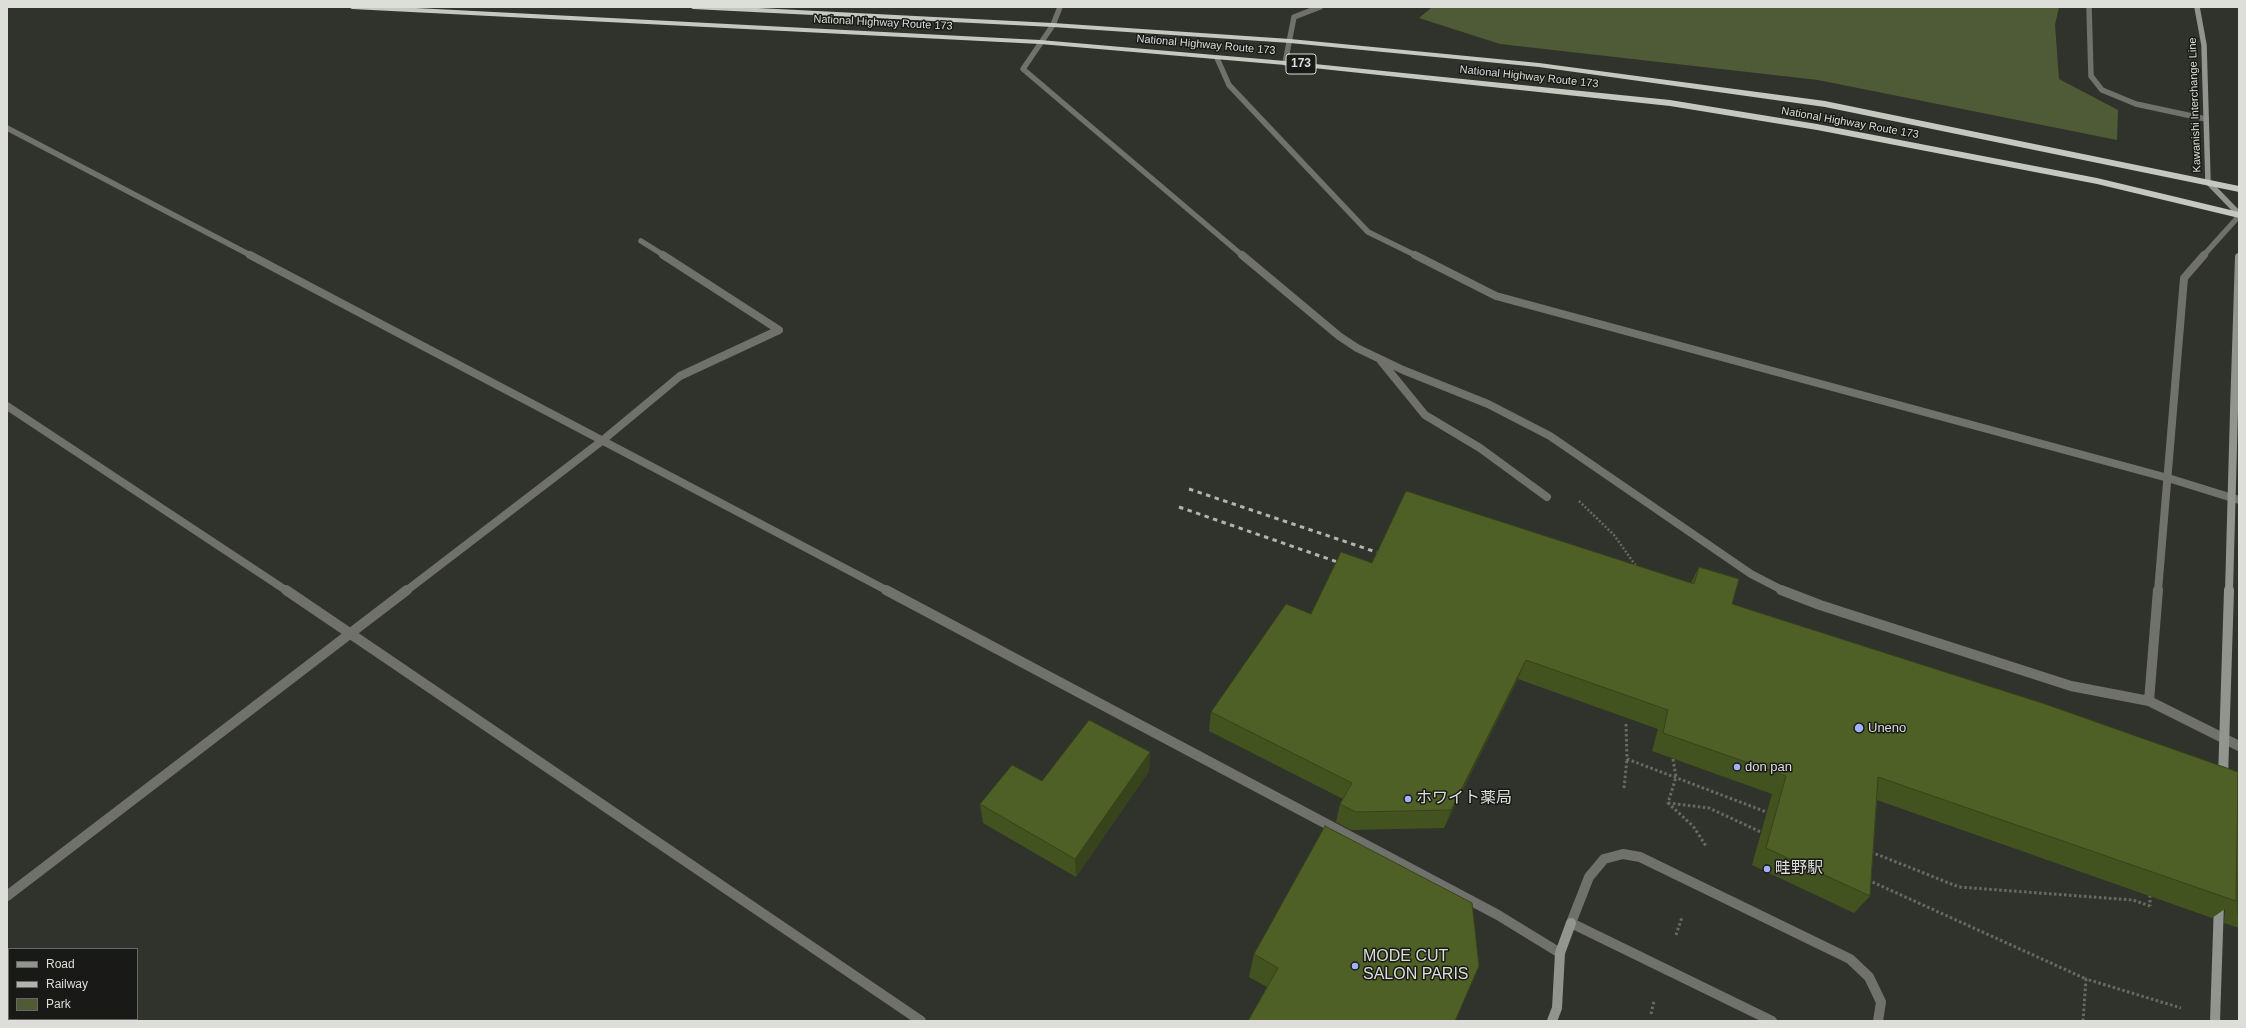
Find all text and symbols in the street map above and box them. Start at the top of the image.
street label: National Highway Route 173 [813,13,953,33]
street label: National Highway Route 173 [1136,32,1276,58]
street label: Kawanishi Interchange Line [2186,37,2204,173]
road number: 173 [1286,54,1316,74]
street label: National Highway Route 173 [1459,63,1599,91]
street label: National Highway Route 173 [1780,104,1920,142]
place label: Uneno [1868,720,1906,736]
marker: Uneno [1853,722,1865,734]
place label: don pan [1745,759,1792,775]
marker: don pan [1732,762,1742,772]
place label: ホワイト薬局 [1416,789,1512,809]
marker: ホワイト薬局 [1403,794,1413,804]
place label: 畦野駅 [1775,859,1823,879]
marker: 畦野駅 [1762,864,1772,874]
place label: MODE CUT SALON PARIS [1363,947,1469,985]
legend [8,948,138,1020]
text: Road [46,957,75,971]
marker: MODE CUT SALON PARIS [1350,961,1360,971]
text: Railway [46,977,88,991]
text: Park [46,997,71,1011]

